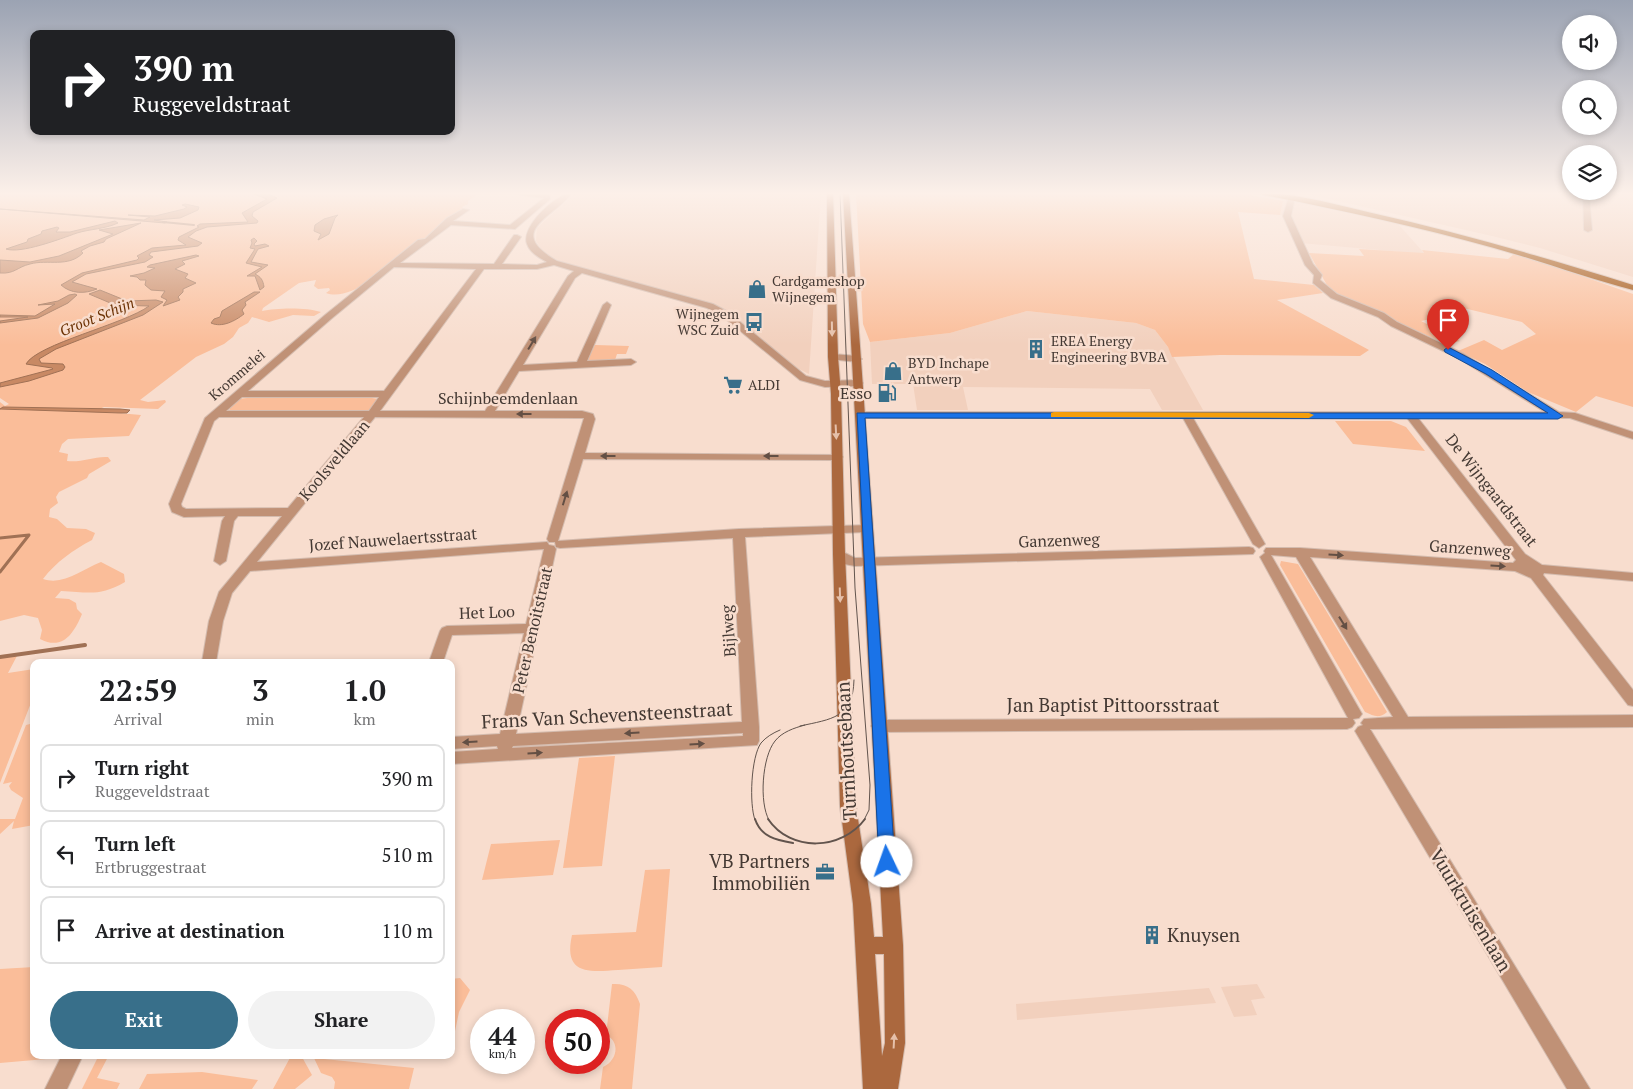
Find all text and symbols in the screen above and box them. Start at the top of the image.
map controls [1562,15,1617,200]
button: sound [1562,15,1617,70]
text: 390 m [133,45,234,91]
icon: right [50,50,115,115]
button: search [1562,80,1617,135]
text: Ruggeveldstraat [133,89,291,118]
button: layers [1562,145,1617,200]
place label: Cardgameshop Wijnegem [772,271,865,306]
shop icon: Cardgameshop Wijnegem [746,278,768,300]
water label: Groot Schijn [56,292,137,340]
pin [1427,299,1469,350]
place label: Wijnegem WSC Zuid [676,304,739,339]
icon: arrive [1434,306,1462,334]
bus stop icon: Wijnegem WSC Zuid [743,311,765,333]
one-way arrow [829,321,837,337]
place label: EREA Energy Engineering BVBA [1051,331,1167,366]
one-way arrow [527,336,536,349]
building icon: EREA Energy Engineering BVBA [1025,338,1047,360]
street label: Krommelei [204,345,269,404]
place label: BYD Inchape Antwerp [908,353,989,388]
shop icon: BYD Inchape Antwerp [882,360,904,382]
supermarket icon: ALDI [722,374,744,396]
place label: ALDI [748,375,780,394]
place label: Esso [840,382,872,404]
fuel station icon: Esso [876,382,898,404]
street label: Schijnbeemdenlaan [438,387,578,409]
one-way arrow [516,410,532,418]
street label: Koolsveldlaan [294,415,375,505]
one-way arrow [832,425,840,441]
street label: De Wijngaardstraat [1441,429,1543,551]
one-way arrow [600,452,616,460]
one-way arrow [763,452,779,460]
one-way arrow [562,490,570,505]
street label: Jozef Nauwelaertsstraat [308,522,478,556]
street label: Ganzenweg [1018,528,1101,552]
street label: Ganzenweg [1428,534,1512,562]
one-way arrow [1329,551,1345,559]
one-way arrow [1491,562,1507,570]
street label: Peter Benoitstraat [507,565,557,695]
one-way arrow [836,587,844,603]
street label: Het Loo [459,600,516,624]
street label: Bijlweg [715,604,741,658]
one-way arrow [1339,617,1348,630]
text: 22:59 [99,670,177,710]
text: 3 [252,670,269,710]
text: 1.0 [343,670,386,710]
street label: Turnhoutsebaan [829,681,862,821]
street label: Jan Baptist Pittoorsstraat [1007,692,1219,717]
street label: Frans Van Schevensteenstraat [481,695,733,734]
text: Arrival [114,708,163,730]
text: min [246,708,274,730]
text: km [354,708,376,730]
one-way arrow [624,730,640,738]
one-way arrow [462,738,478,746]
one-way arrow [689,740,705,748]
one-way arrow [527,749,543,757]
text: Turn right [95,755,189,780]
icon: right [52,764,80,792]
text: 390 m [382,766,433,791]
text: Ruggeveldstraat [95,780,210,802]
text: Turn left [95,831,176,856]
position arrow [860,835,912,887]
icon: left [52,840,80,868]
text: 510 m [382,842,433,867]
street label: Vuurkruisenlaan [1425,843,1518,976]
place label: VB Partners Immobiliën [709,848,810,895]
text: Ertbruggestraat [95,856,206,878]
office icon: VB Partners Immobiliën [814,861,836,883]
icon: arrive [52,916,80,944]
text: Arrive at destination [95,918,284,943]
text: 110 m [382,918,433,943]
place label: Knuysen [1167,922,1240,947]
building icon: Knuysen [1141,924,1163,946]
button: Exit [50,991,238,1049]
button: Share [248,991,435,1049]
speed limit sign: 50 [545,1009,610,1074]
text: 44 [488,1019,517,1052]
one-way arrow [891,1033,899,1049]
text: km/h [489,1046,516,1061]

